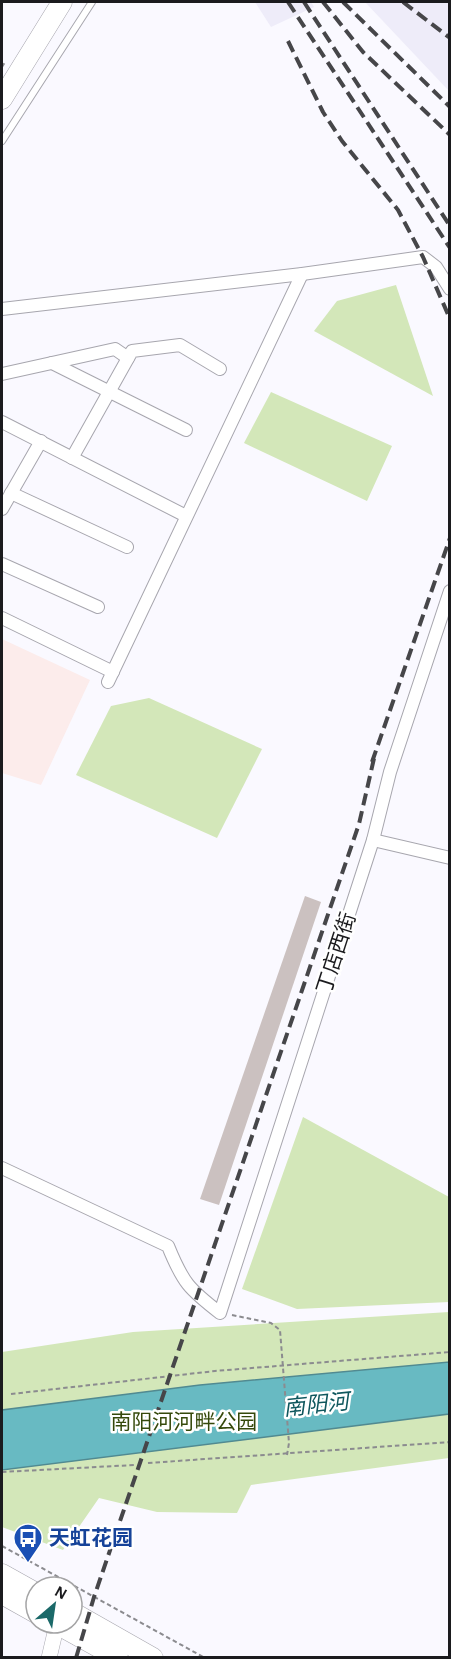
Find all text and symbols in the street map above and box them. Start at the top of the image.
street label: 丁店西街 [313,910,359,996]
water label: 南阳河 [282,1389,354,1419]
park label: 南阳河河畔公园 [111,1411,258,1433]
bus stop icon: 天虹花园 [12,1522,44,1564]
place label: 天虹花园 [49,1527,133,1549]
north arrow [24,1575,84,1635]
text: N [52,1583,70,1602]

